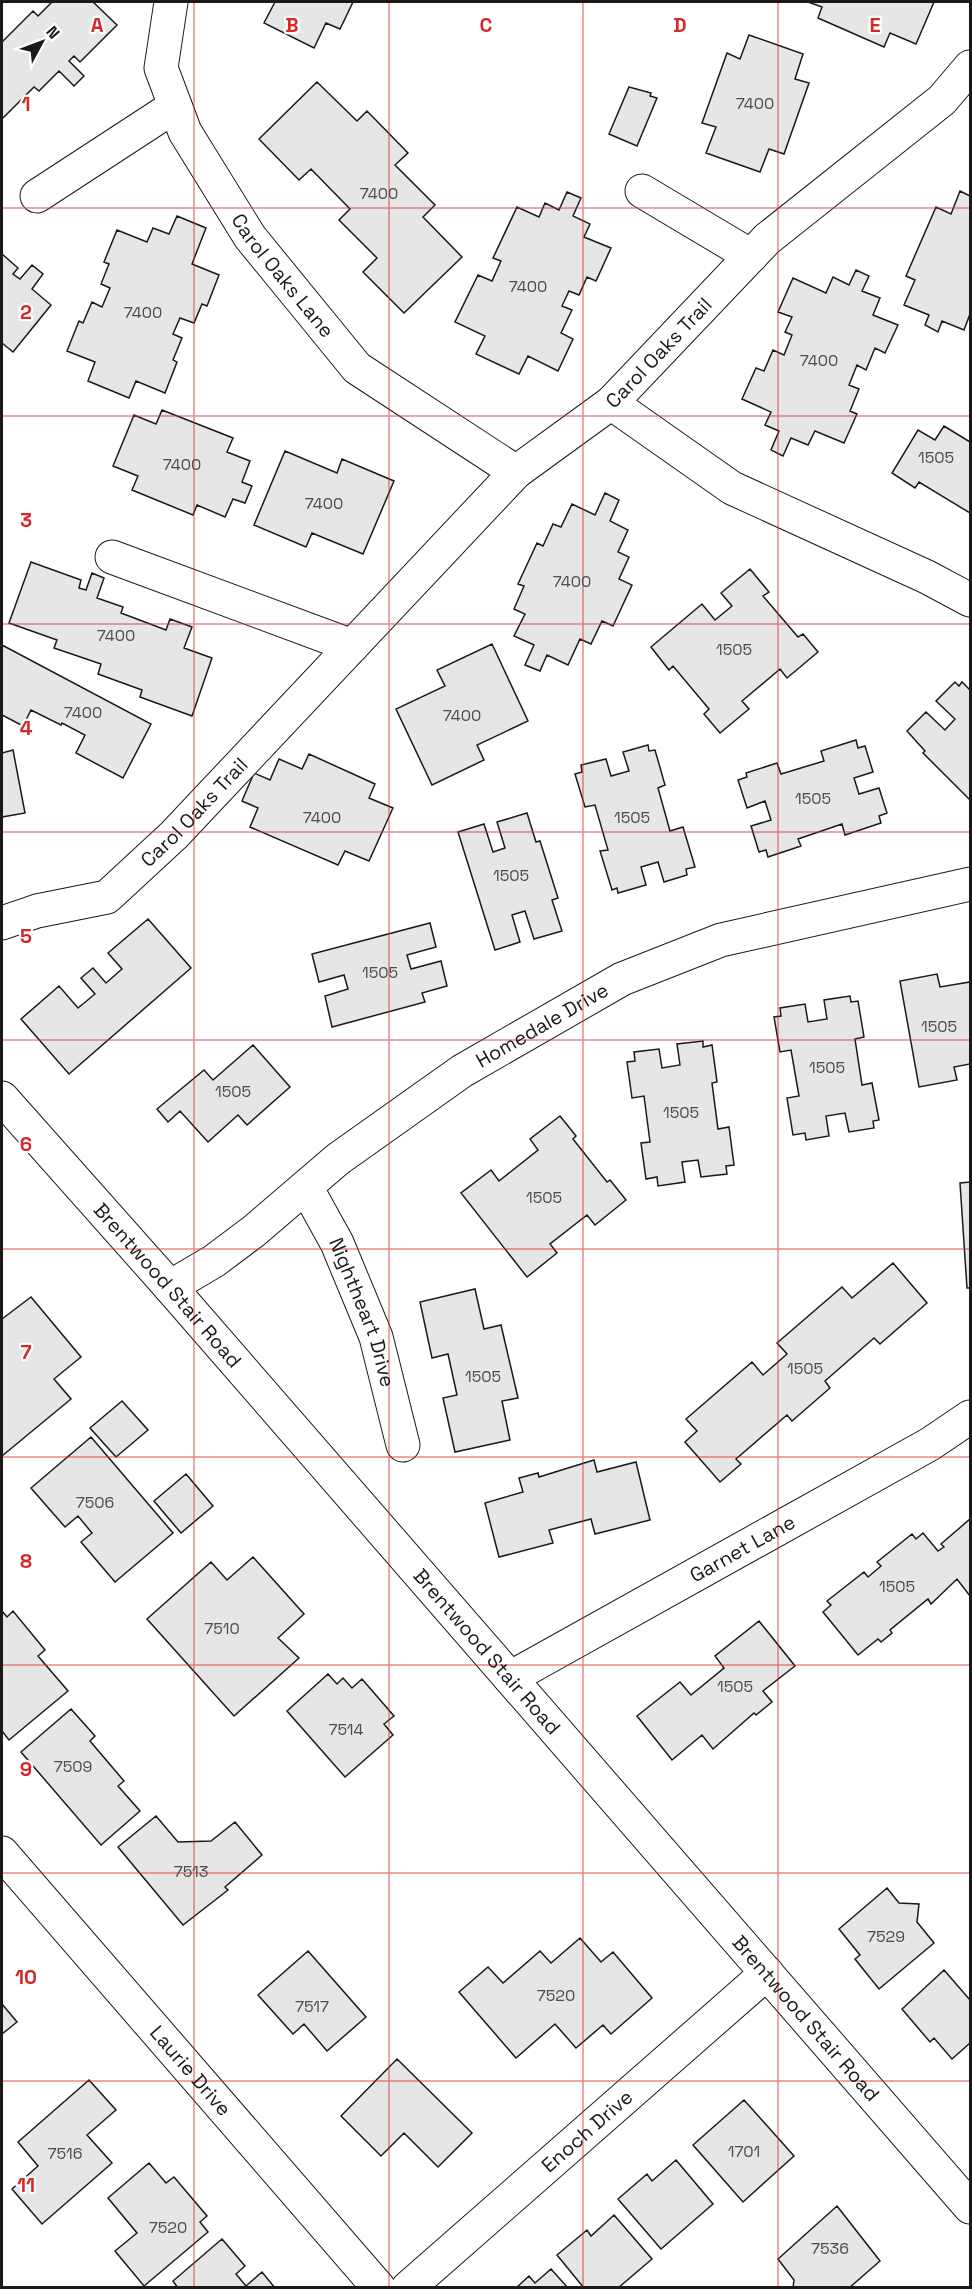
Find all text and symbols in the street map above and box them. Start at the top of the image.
north arrow [12,12,72,72]
text: A [91,12,104,38]
text: B [285,12,299,38]
text: C [480,12,493,38]
text: D [673,12,687,38]
text: E [869,12,881,38]
text: N [41,22,64,43]
text: 1 [21,91,31,117]
house number: 7400 [736,93,774,114]
house number: 7400 [360,183,398,204]
street label: Carol Oaks Lane [226,209,340,343]
house number: 7400 [509,276,547,297]
street label: Carol Oaks Trail [600,292,717,414]
text: 2 [20,299,32,325]
house number: 7400 [124,302,162,323]
house number: 7400 [800,350,838,371]
house number: 1505 [918,447,954,468]
house number: 7400 [163,454,201,475]
house number: 7400 [305,493,343,514]
text: 3 [20,507,32,533]
house number: 7400 [553,571,591,592]
house number: 7400 [97,625,135,646]
house number: 1505 [716,639,752,660]
house number: 7400 [64,702,102,723]
house number: 7400 [443,705,481,726]
text: 4 [20,715,33,741]
street label: Carol Oaks Trail [135,752,253,873]
house number: 1505 [795,788,831,809]
house number: 7400 [303,807,341,828]
house number: 1505 [614,807,650,828]
house number: 1505 [493,865,529,886]
text: 5 [20,923,32,949]
house number: 1505 [362,962,398,983]
street label: Homedale Drive [471,977,613,1073]
house number: 1505 [921,1016,957,1037]
house number: 1505 [809,1057,845,1078]
house number: 1505 [215,1081,251,1102]
house number: 1505 [663,1102,699,1123]
text: 6 [20,1131,32,1157]
house number: 1505 [526,1187,562,1208]
street label: Brentwood Stair Road [88,1197,247,1373]
street label: Nightheart Drive [323,1234,401,1390]
text: 7 [20,1339,32,1365]
house number: 1505 [787,1358,823,1379]
house number: 1505 [465,1366,501,1387]
house number: 7506 [76,1492,114,1513]
street label: Garnet Lane [685,1509,800,1588]
text: 8 [20,1548,32,1574]
street label: Brentwood Stair Road [408,1563,566,1740]
house number: 1505 [879,1576,915,1597]
house number: 7510 [204,1618,240,1639]
house number: 1505 [717,1676,753,1697]
house number: 7514 [328,1719,364,1740]
text: 9 [20,1756,32,1782]
house number: 7509 [54,1756,92,1777]
house number: 7513 [174,1861,208,1882]
house number: 7529 [867,1926,905,1947]
street label: Brentwood Stair Road [727,1930,885,2107]
text: 10 [15,1964,37,1990]
house number: 7520 [537,1985,575,2006]
house number: 7517 [295,1996,329,2017]
street label: Laurie Drive [144,2020,237,2121]
street label: Enoch Drive [536,2084,638,2178]
house number: 1701 [728,2141,760,2162]
house number: 7516 [48,2143,82,2164]
text: 11 [17,2172,35,2198]
house number: 7520 [149,2217,187,2238]
house number: 7536 [811,2238,849,2259]

